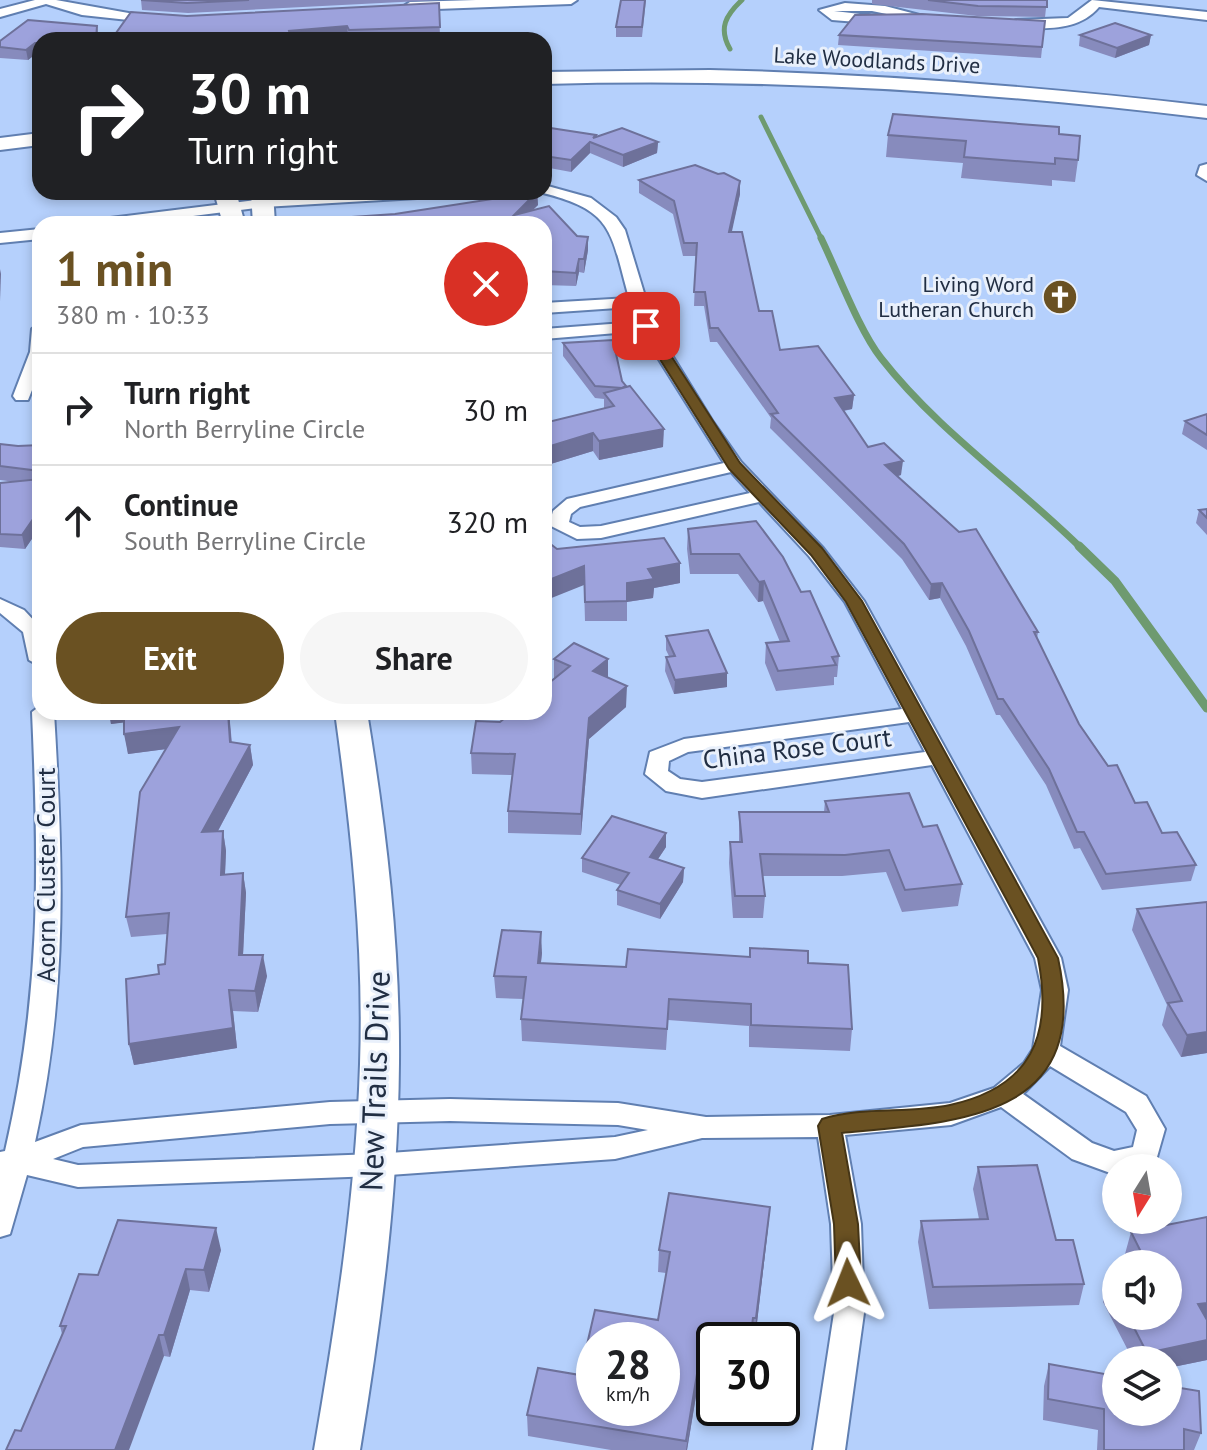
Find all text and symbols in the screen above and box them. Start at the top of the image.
street label: Lake Woodlands Drive [773,41,981,79]
text: 30 m [188,57,311,129]
icon: right [56,64,160,168]
text: Turn right [188,127,338,174]
text: 1 min [56,237,173,299]
button: close [444,242,528,326]
place label: Living Word Lutheran Church [878,270,1034,323]
church icon: Living Word Lutheran Church [1041,278,1079,316]
pin [612,292,680,360]
text: 380 m · 10:33 [56,298,210,331]
icon: arrive [624,304,668,348]
text: Turn right [124,373,250,412]
icon: right [56,387,100,431]
text: 30 m [463,390,528,429]
text: North Berryline Circle [124,412,365,445]
text: Continue [124,485,238,524]
icon: ahead [56,499,100,543]
text: 320 m [447,502,528,541]
text: South Berryline Circle [124,524,366,557]
button: Exit [56,612,284,704]
button: Share [300,612,528,704]
street label: China Rose Court [701,720,893,776]
street label: Acorn Cluster Court [29,767,62,983]
street label: New Trails Drive [349,970,399,1192]
north arrow [1102,1154,1182,1234]
map controls [1102,1154,1182,1426]
position arrow [806,1241,890,1325]
button: sound [1102,1250,1182,1330]
speed limit sign: 30 [696,1322,800,1426]
text: 28 [605,1338,651,1390]
button: layers [1102,1346,1182,1426]
text: km/h [606,1381,650,1407]

